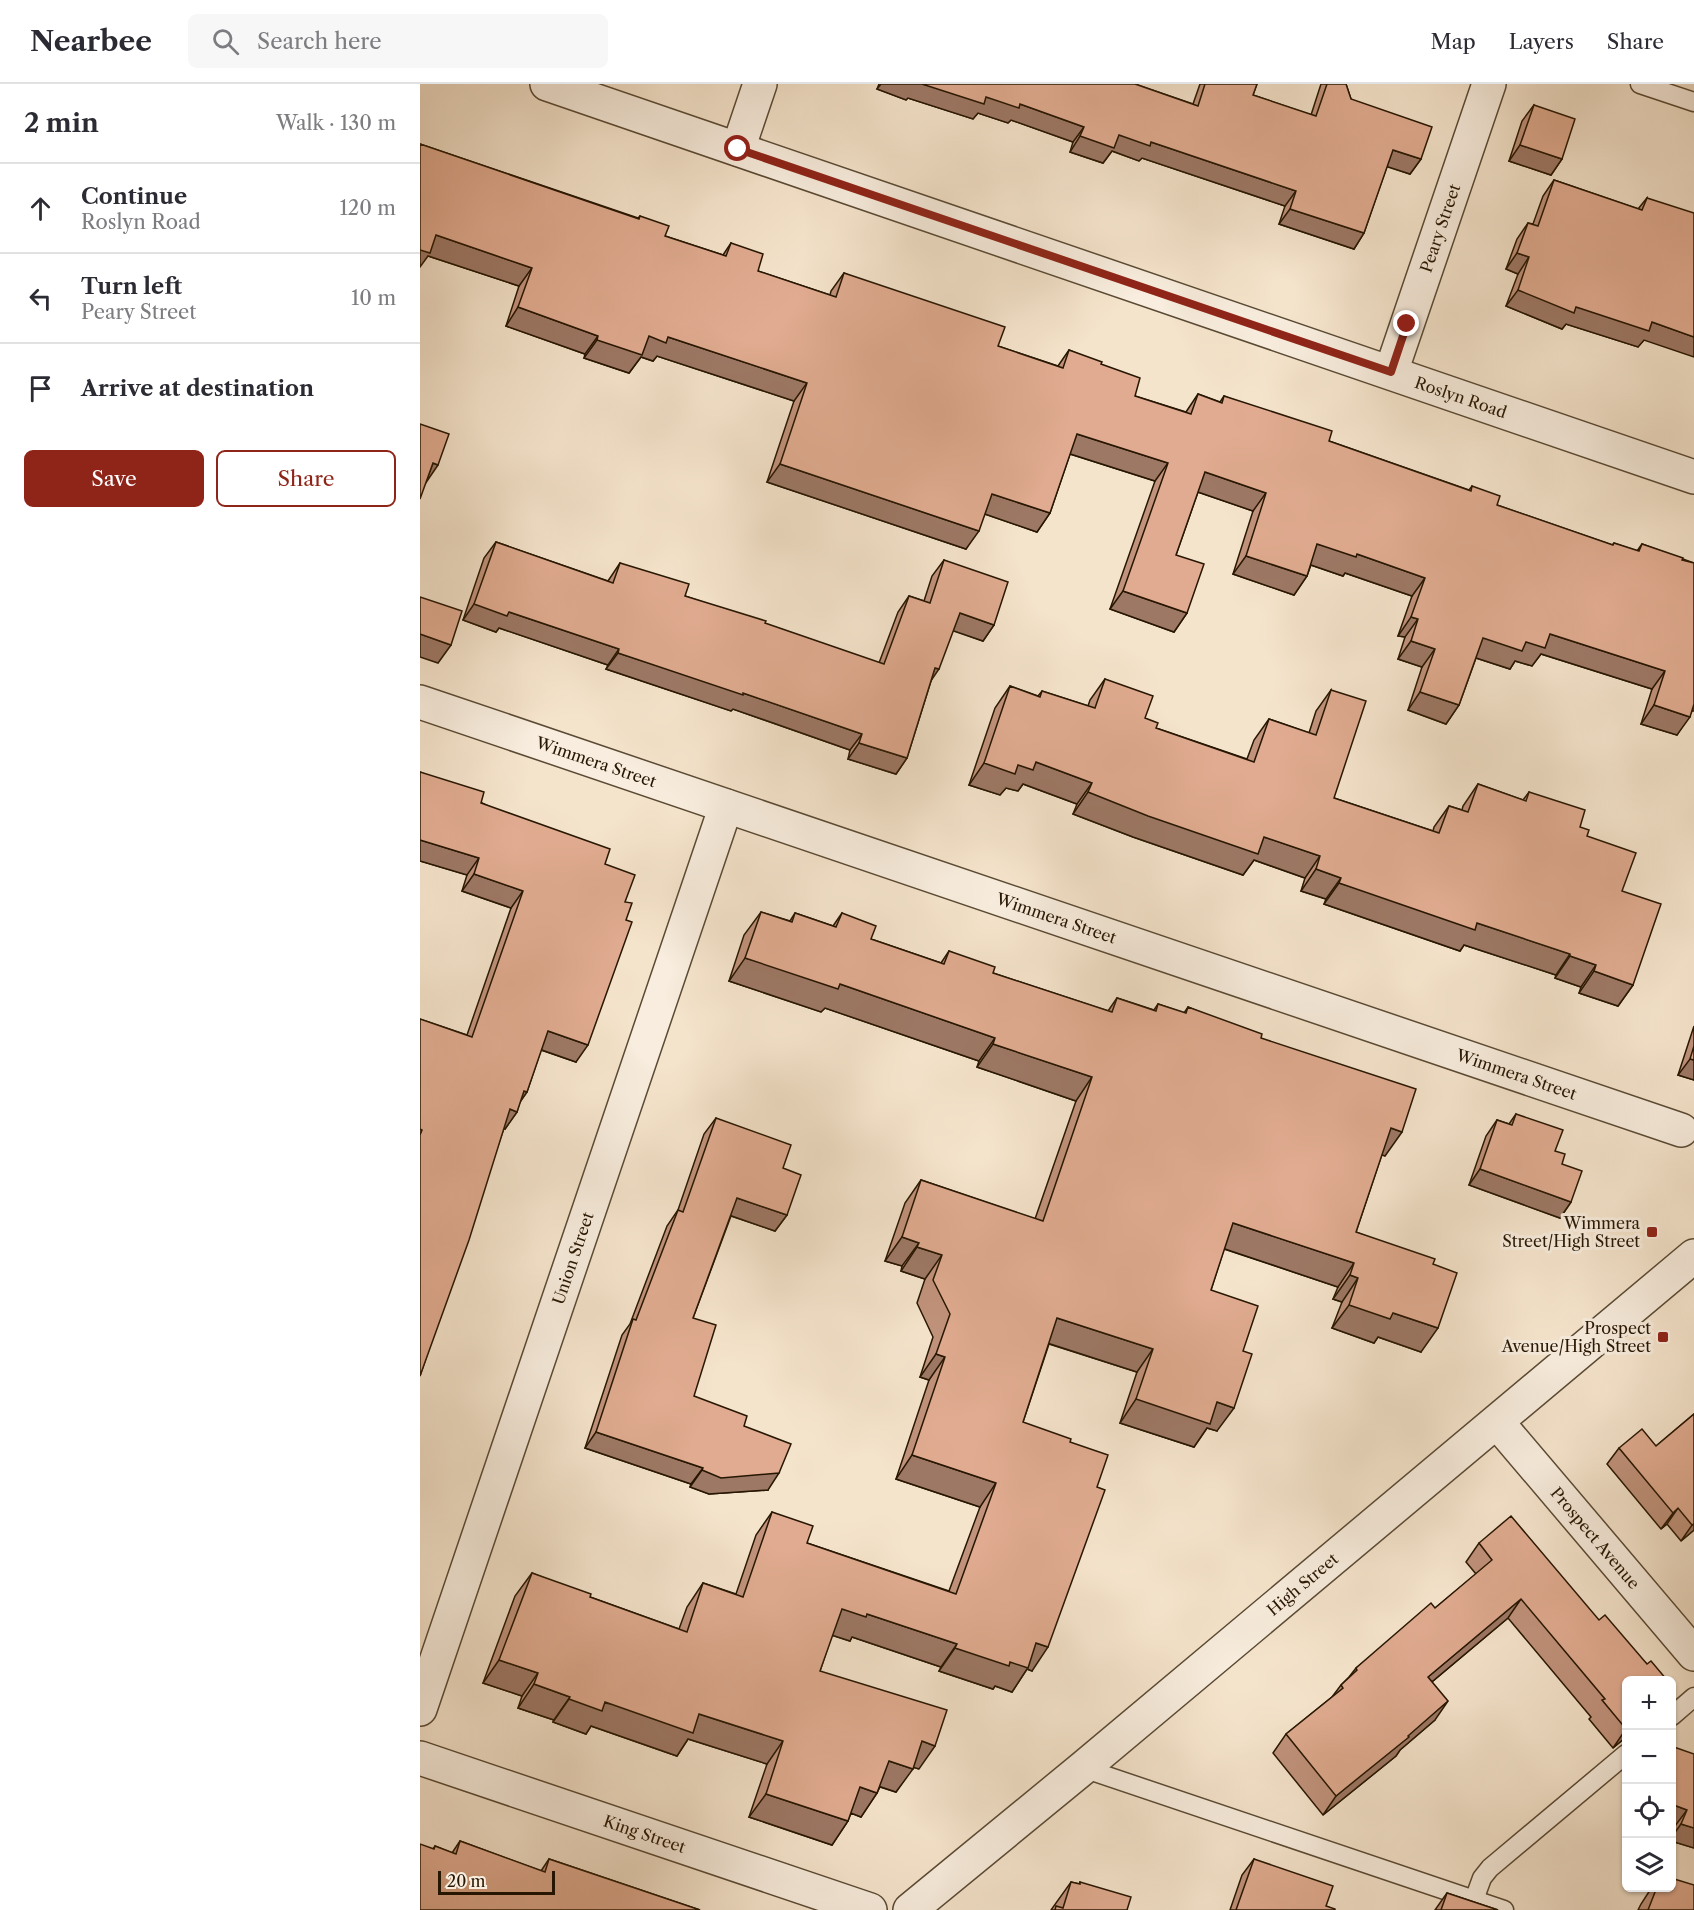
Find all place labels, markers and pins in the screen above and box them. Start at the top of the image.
place label: Wimmera Street/High Street [1502,1213,1641,1251]
marker: Wimmera Street/High Street [1645,1225,1659,1239]
place label: Prospect Avenue/High Street [1501,1318,1651,1356]
marker: Prospect Avenue/High Street [1656,1330,1670,1344]

